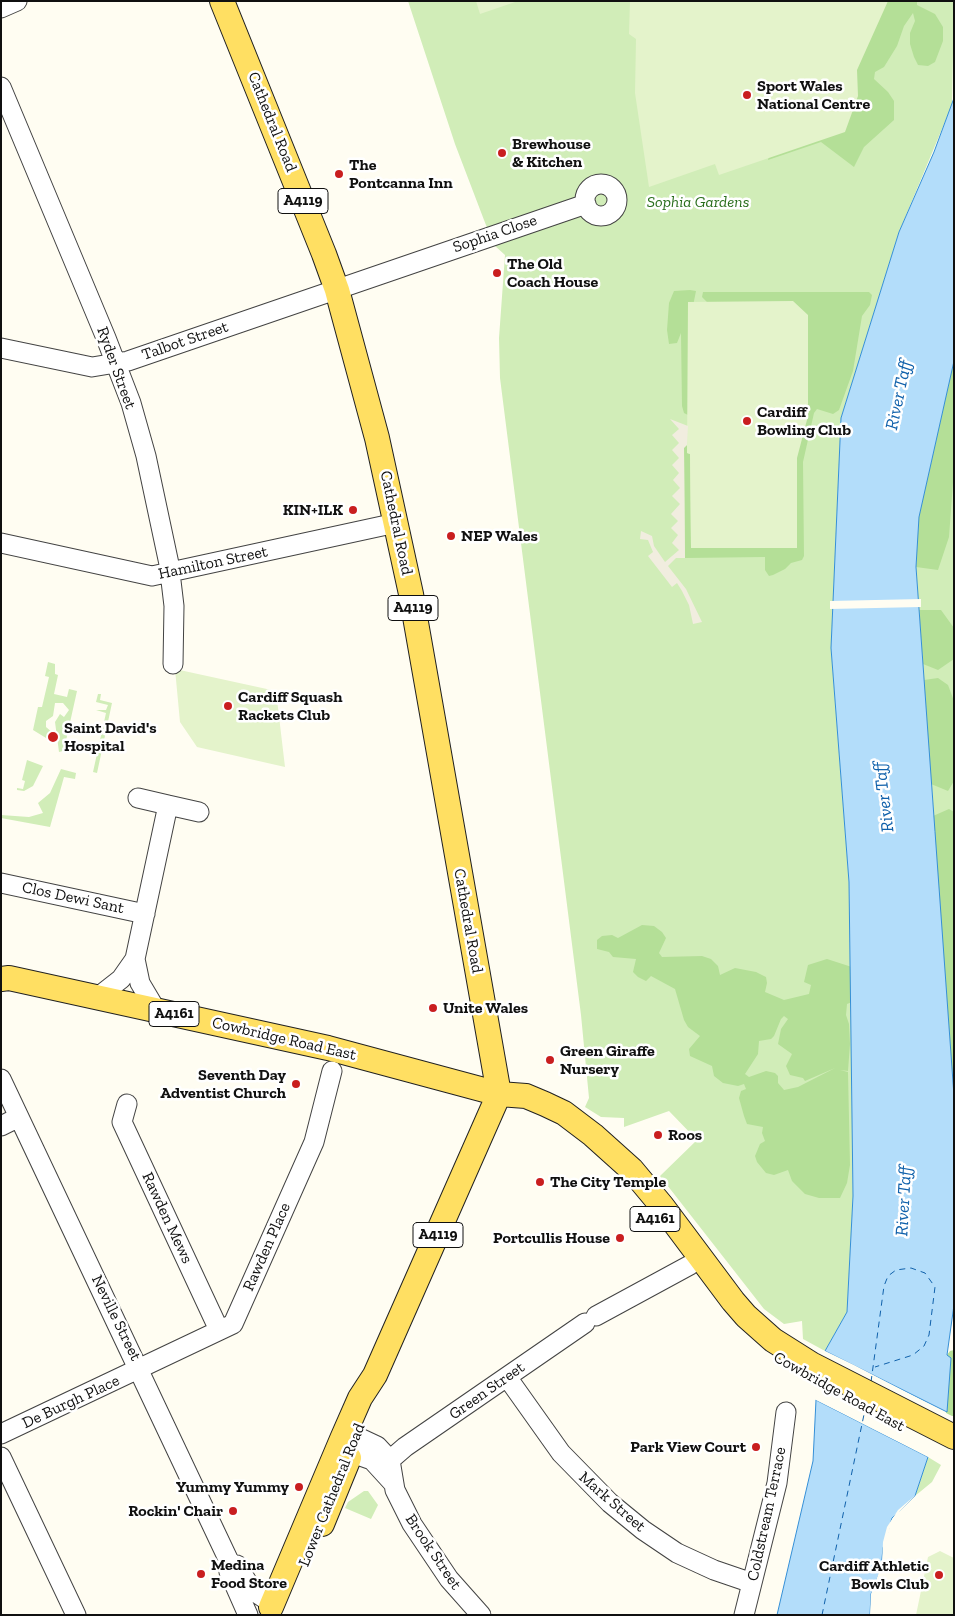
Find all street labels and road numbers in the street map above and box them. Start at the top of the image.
street label: Cathedral Road [243,69,301,175]
road number: A4119 [278,188,328,214]
street label: Sophia Close [450,211,540,257]
street label: Talbot Street [139,317,231,365]
street label: Ryder Street [92,324,140,412]
street label: Cathedral Road [376,469,416,577]
street label: Hamilton Street [157,542,269,584]
road number: A4119 [388,596,438,620]
street label: Cathedral Road [449,867,487,975]
street label: Clos Dewi Sant [20,878,126,918]
road number: A4161 [149,1002,199,1026]
street label: Cowbridge Road East [210,1013,358,1065]
street label: Rawden Mews [137,1169,197,1267]
street label: Rawden Place [239,1200,295,1294]
road number: A4161 [630,1206,680,1232]
road number: A4119 [413,1222,463,1248]
street label: Neville Street [87,1272,145,1364]
street label: Cowbridge Road East [770,1348,908,1436]
street label: Green Street [446,1358,528,1424]
street label: De Burgh Place [19,1371,123,1433]
street label: Lower Cathedral Road [294,1421,370,1569]
street label: Coldstream Terrace [743,1445,791,1583]
street label: Mark Street [575,1468,649,1536]
street label: Brook Street [401,1511,465,1593]

